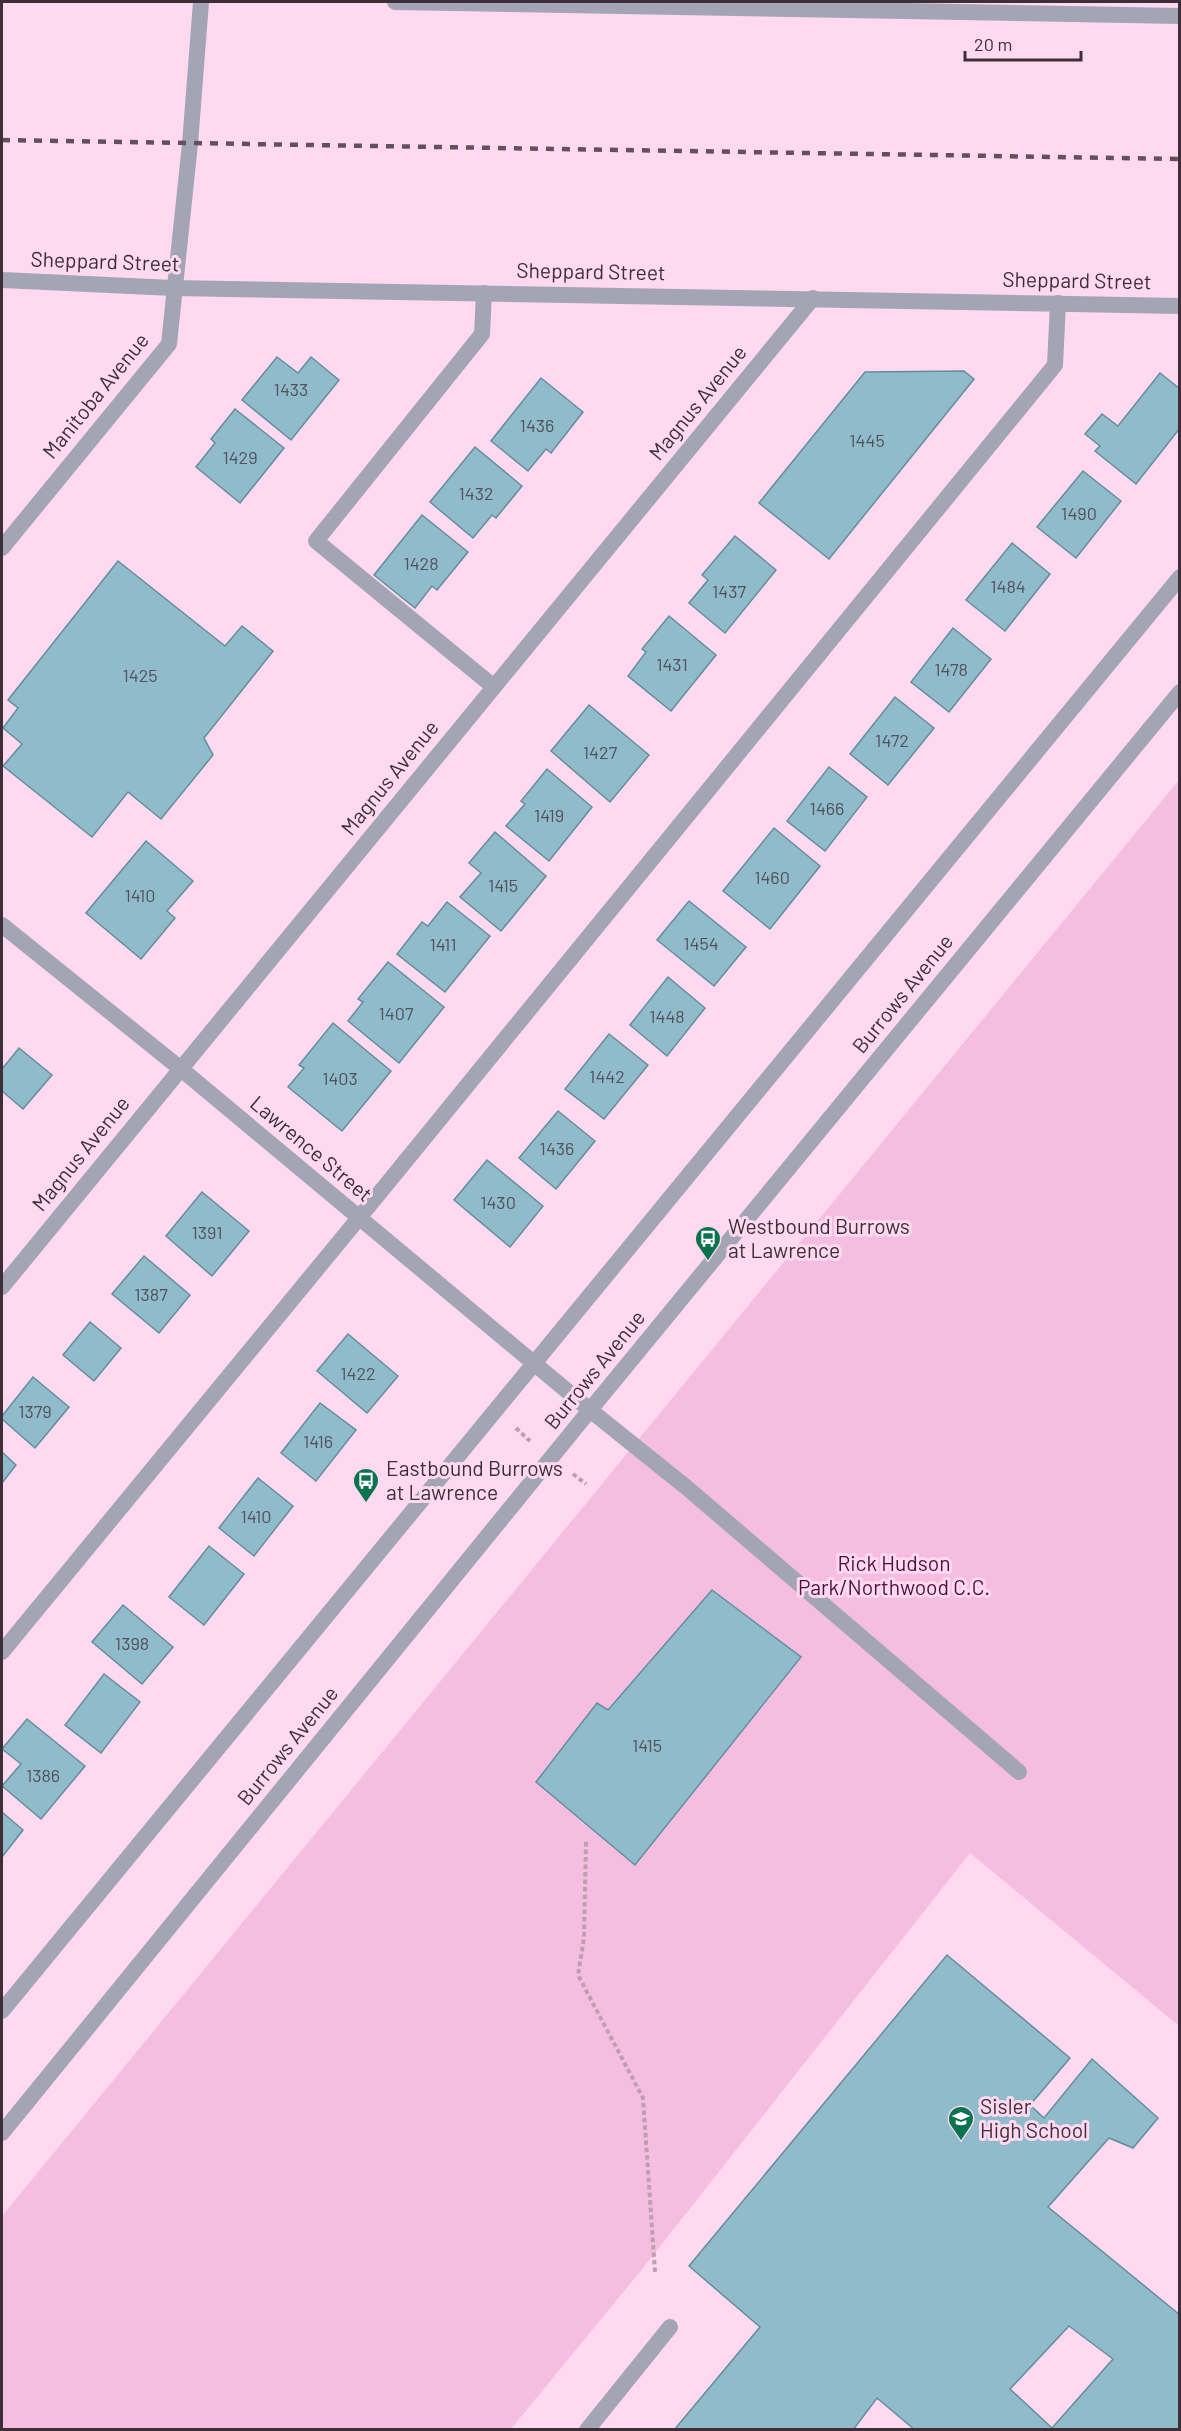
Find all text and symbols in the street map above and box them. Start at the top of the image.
scale bar [965,24,1080,62]
text: 20 m [974,33,1012,55]
street label: Sheppard Street [30,245,180,276]
street label: Sheppard Street [516,257,666,284]
street label: Sheppard Street [1002,266,1152,293]
street label: Manitoba Avenue [37,327,153,463]
street label: Magnus Avenue [643,340,751,465]
house number: 1433 [274,378,308,400]
house number: 1436 [520,414,554,436]
house number: 1445 [849,429,885,451]
house number: 1429 [222,446,258,468]
house number: 1432 [458,482,494,504]
house number: 1490 [1061,502,1097,524]
house number: 1428 [403,552,439,574]
house number: 1484 [990,575,1026,597]
house number: 1437 [712,580,746,602]
house number: 1431 [656,653,688,675]
house number: 1478 [934,658,968,680]
house number: 1425 [122,664,158,686]
street label: Magnus Avenue [335,715,443,840]
house number: 1472 [875,729,909,751]
house number: 1427 [583,741,618,763]
house number: 1466 [810,797,844,819]
house number: 1419 [534,804,564,826]
house number: 1460 [754,866,790,888]
house number: 1415 [488,874,518,896]
house number: 1410 [124,884,156,906]
street label: Burrows Avenue [846,929,957,1058]
house number: 1454 [683,932,719,954]
house number: 1411 [429,933,457,955]
house number: 1407 [379,1002,414,1024]
house number: 1448 [649,1005,685,1027]
house number: 1442 [589,1065,625,1087]
house number: 1403 [322,1067,358,1089]
street label: Lawrence Street [246,1090,378,1206]
street label: Magnus Avenue [26,1091,134,1216]
house number: 1436 [540,1137,574,1159]
house number: 1430 [480,1191,516,1213]
place label: Westbound Burrows at Lawrence [728,1213,910,1262]
house number: 1391 [192,1221,222,1243]
bus stop icon: Westbound Burrows at Lawrence [693,1224,723,1262]
house number: 1387 [134,1283,168,1305]
street label: Burrows Avenue [538,1305,649,1434]
house number: 1422 [340,1362,376,1384]
house number: 1379 [18,1400,52,1422]
house number: 1416 [303,1430,333,1452]
place label: Eastbound Burrows at Lawrence [386,1455,563,1504]
bus stop icon: Eastbound Burrows at Lawrence [351,1466,381,1504]
house number: 1410 [240,1505,272,1527]
park label: Rick Hudson Park/Northwood C.C. [798,1550,990,1599]
house number: 1398 [115,1632,149,1654]
street label: Burrows Avenue [231,1681,342,1810]
house number: 1415 [632,1734,662,1756]
house number: 1386 [26,1764,60,1786]
place label: Sisler High School [980,2093,1088,2142]
school or university icon: Sisler High School [946,2104,976,2142]

